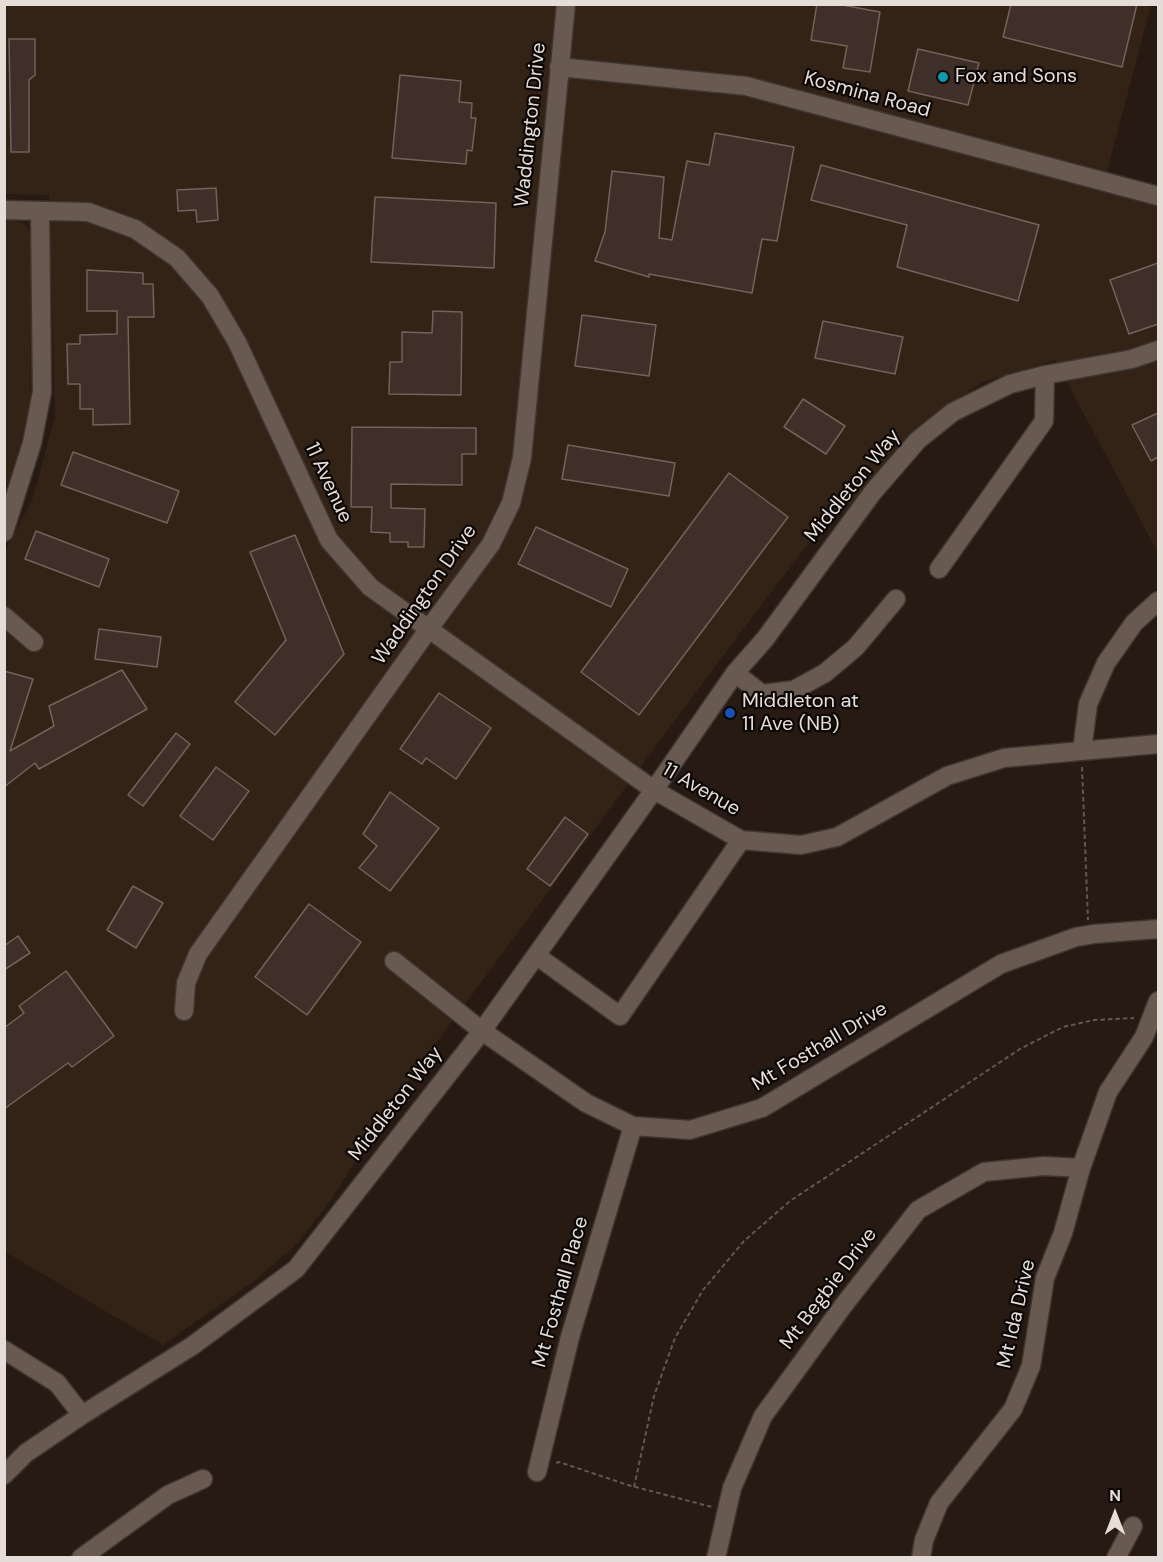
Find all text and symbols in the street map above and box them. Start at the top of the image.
street label: Waddington Drive [510,42,552,208]
place label: Fox and Sons [955,65,1077,89]
street label: Kosmina Road [801,67,933,123]
marker: Fox and Sons [936,70,950,84]
street label: Middleton Way [800,425,906,547]
street label: 11 Avenue [299,439,357,527]
street label: Waddington Drive [368,520,482,670]
place label: Middleton at 11 Ave (NB) [742,690,859,737]
marker: Middleton at 11 Ave (NB) [723,706,737,720]
street label: 11 Avenue [658,758,744,822]
street label: Mt Fosthall Drive [748,997,892,1097]
street label: Middleton Way [344,1042,448,1166]
street label: Mt Fosthall Place [528,1214,594,1370]
street label: Mt Begbie Drive [776,1224,882,1354]
street label: Mt Ida Drive [993,1257,1041,1371]
north arrow [1085,1484,1145,1544]
text: N [1109,1485,1121,1506]

